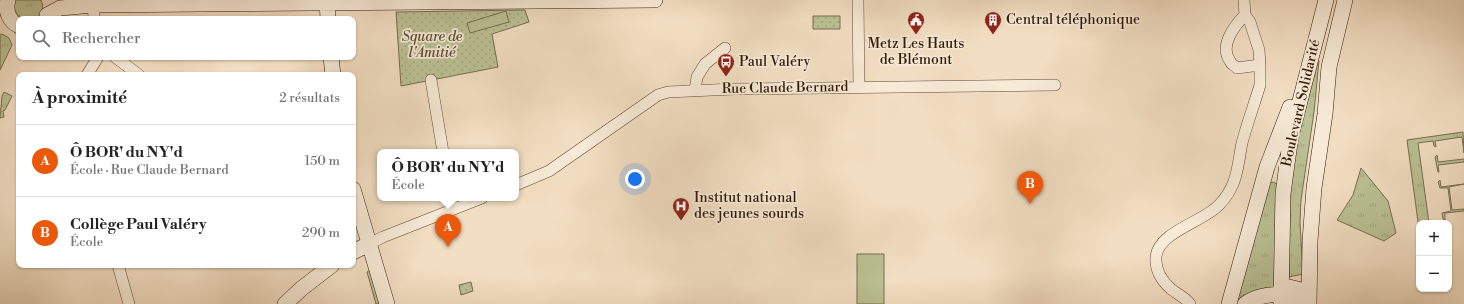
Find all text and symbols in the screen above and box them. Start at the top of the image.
public building icon: Metz Les Hauts de Blémont [906,10,926,35]
building icon: Central téléphonique [983,10,1003,35]
place label: Central téléphonique [1006,11,1140,29]
search box [16,16,356,60]
icon: search [30,27,52,49]
park label: Square de l'Amitié [402,28,463,62]
text: Rechercher [62,29,141,48]
place label: Metz Les Hauts de Blémont [868,35,964,69]
street label: Boulevard Solidarité [1277,38,1324,169]
bus stop icon: Paul Valéry [716,52,736,77]
place label: Paul Valéry [739,53,811,71]
street label: Rue Claude Bernard [721,78,849,98]
text: À proximité [32,87,127,109]
text: 2 résultats [279,90,340,106]
text: Ô BOR' du NY'd [70,143,183,162]
popup [377,149,519,201]
text: A [40,153,50,169]
text: 150 m [305,153,340,169]
text: Ô BOR' du NY'd [392,158,505,177]
text: École · Rue Claude Bernard [70,162,229,178]
your location [625,169,645,189]
pin: B [1017,171,1043,204]
text: École [392,177,425,193]
place label: Institut national des jeunes sourds [694,189,804,223]
hospital icon: Institut national des jeunes sourds [671,196,691,221]
pin: A [435,214,461,247]
text: Collège Paul Valéry [70,215,206,234]
map controls [1416,220,1452,292]
button: + [1416,220,1452,256]
text: B [40,225,50,241]
text: 290 m [302,225,340,241]
text: École [70,234,103,250]
button: − [1416,256,1452,292]

